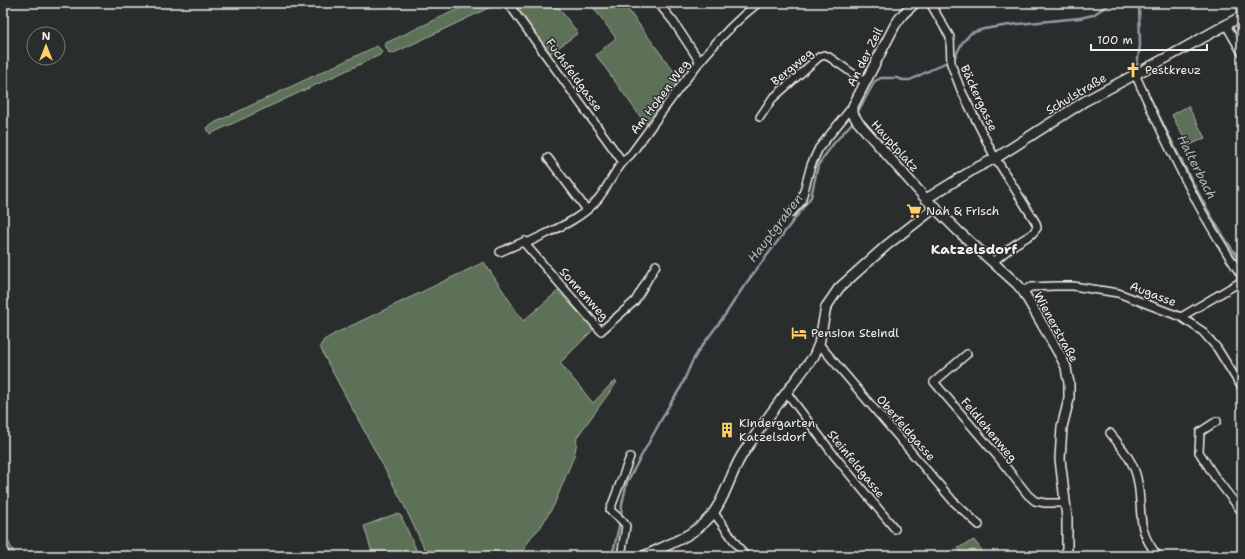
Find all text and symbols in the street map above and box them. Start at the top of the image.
street label: An der Zeil [843,24,887,89]
north arrow [26,26,66,66]
scale bar [1091,26,1207,52]
text: N [42,29,51,44]
text: 100 m [1097,32,1133,48]
street label: Fuchsfeldgasse [542,35,606,115]
street label: Bergweg [768,45,816,89]
street label: Am Hohen Weg [627,56,693,138]
church icon: Pestkreuz [1124,61,1142,79]
street label: Bäckergasse [957,62,1001,134]
place label: Pestkreuz [1145,62,1201,78]
street label: Schulstraße [1043,70,1109,118]
street label: Hauptplatz [867,117,923,175]
water label: Halterbach [1173,132,1221,202]
water label: Hauptgraben [744,190,806,266]
supermarket icon: Nah & Frisch [905,202,923,220]
place label: Nah & Frisch [926,203,999,219]
district label: Katzelsdorf [931,240,1018,258]
street label: Sonnenweg [556,264,612,324]
street label: Augasse [1127,278,1179,310]
street label: Wienerstraße [1030,289,1082,365]
hotel icon: Pension Steindl [790,324,808,342]
place label: Pension Steindl [811,325,899,341]
street label: Oberfeldgasse [873,392,939,464]
street label: Feldlehenweg [957,394,1021,466]
place label: Kindergarten Katzelsdorf [739,415,815,445]
building icon: Kindergarten Katzelsdorf [718,421,736,439]
street label: Steinfeldgasse [824,427,889,501]

